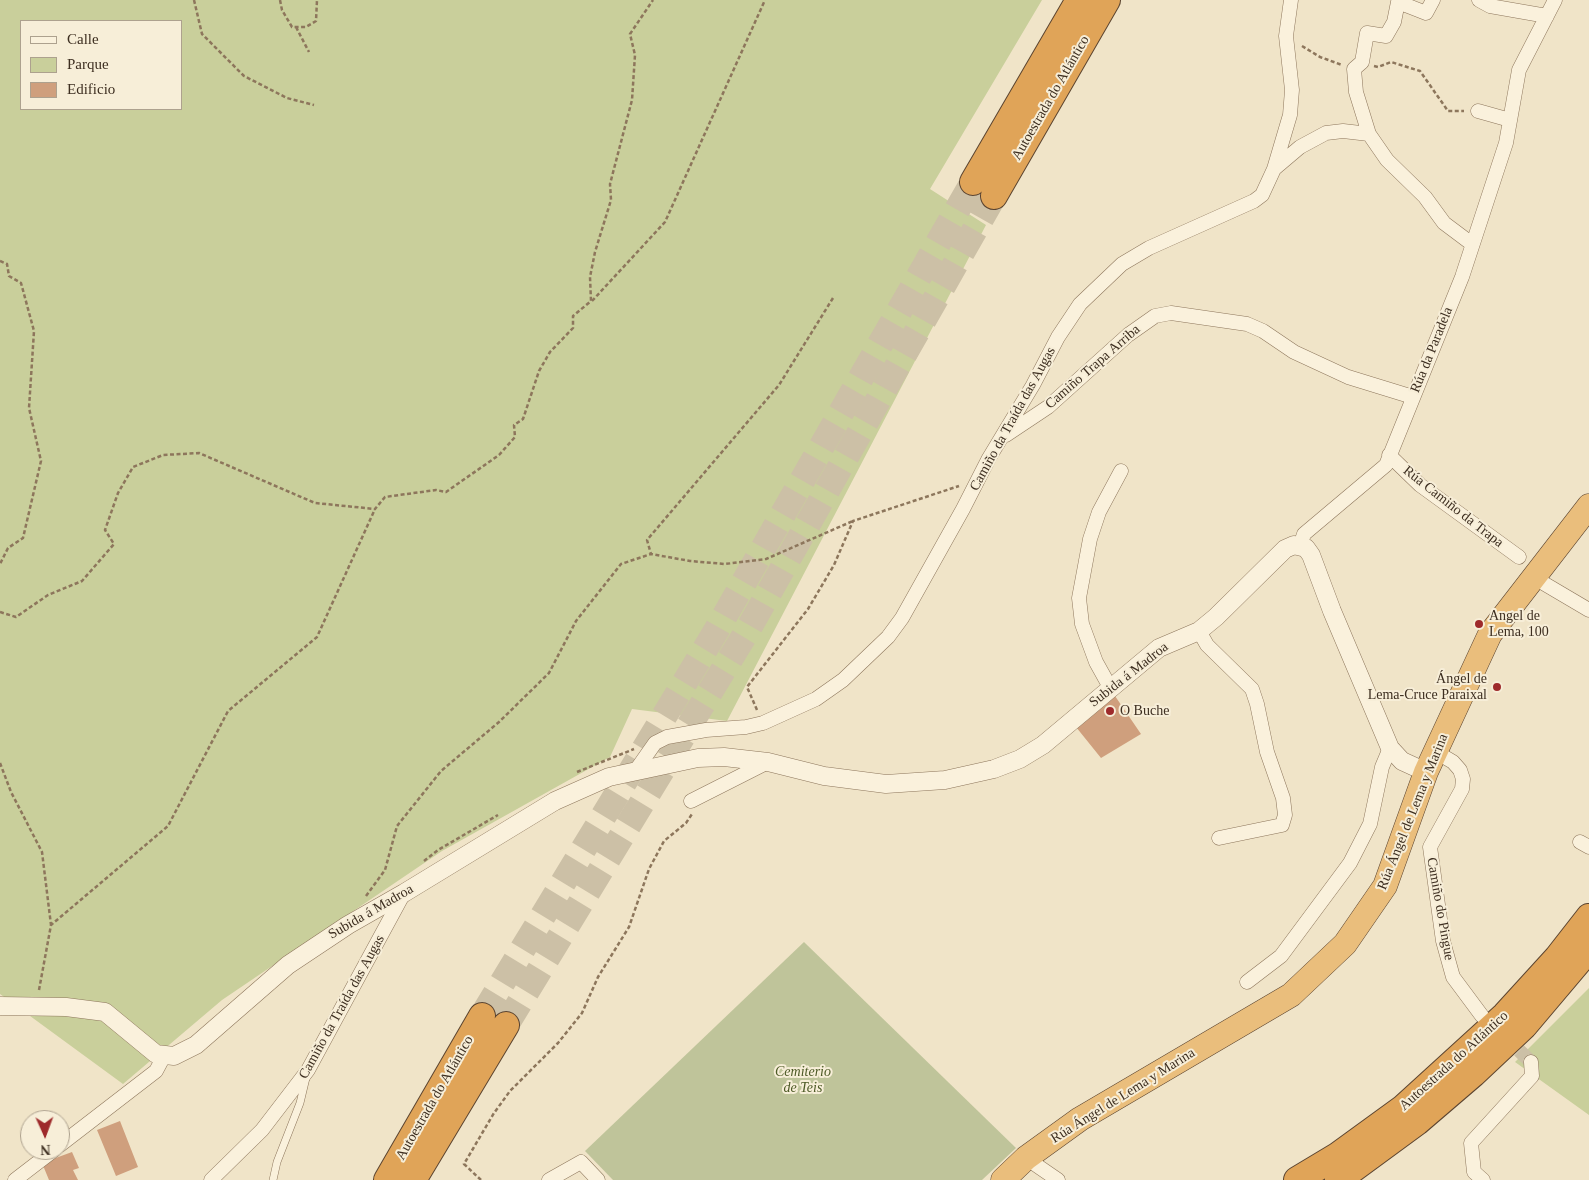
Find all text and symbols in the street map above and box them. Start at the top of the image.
legend [20,20,182,110]
text: Calle [67,31,99,47]
street label: Autoestrada do Atlántico [1009,33,1093,163]
text: Parque [67,56,109,72]
text: Edificio [67,81,115,97]
street label: Rúa da Paradela [1407,305,1457,395]
street label: Camiño Trapa Arriba [1042,321,1144,413]
street label: Camiño da Traída das Augas [966,344,1060,494]
street label: Rúa Camiño da Trapa [1399,463,1507,551]
place label: Angel de Lema, 100 [1489,608,1549,640]
marker: Angel de Lema, 100 [1473,618,1485,630]
street label: Subida á Madroa [1086,639,1172,711]
place label: Ángel de Lema-Cruce Paraixal [1368,671,1487,704]
marker: Ángel de Lema-Cruce Paraixal [1491,681,1503,693]
place label: O Buche [1120,703,1169,719]
marker: O Buche [1104,705,1116,717]
street label: Rúa Ángel de Lema y Marina [1374,732,1452,892]
street label: Camiño do Pingue [1423,856,1457,962]
street label: Subida á Madroa [325,881,417,943]
street label: Camiño da Traída das Augas [295,932,389,1082]
street label: Autoestrada do Atlántico [1396,1008,1512,1114]
street label: Autoestrada do Atlántico [393,1033,477,1163]
street label: Rúa Ángel de Lema y Marina [1048,1045,1198,1147]
park label: Cemiterio de Teis [775,1064,831,1096]
north arrow [20,1110,70,1160]
text: N [40,1142,51,1157]

